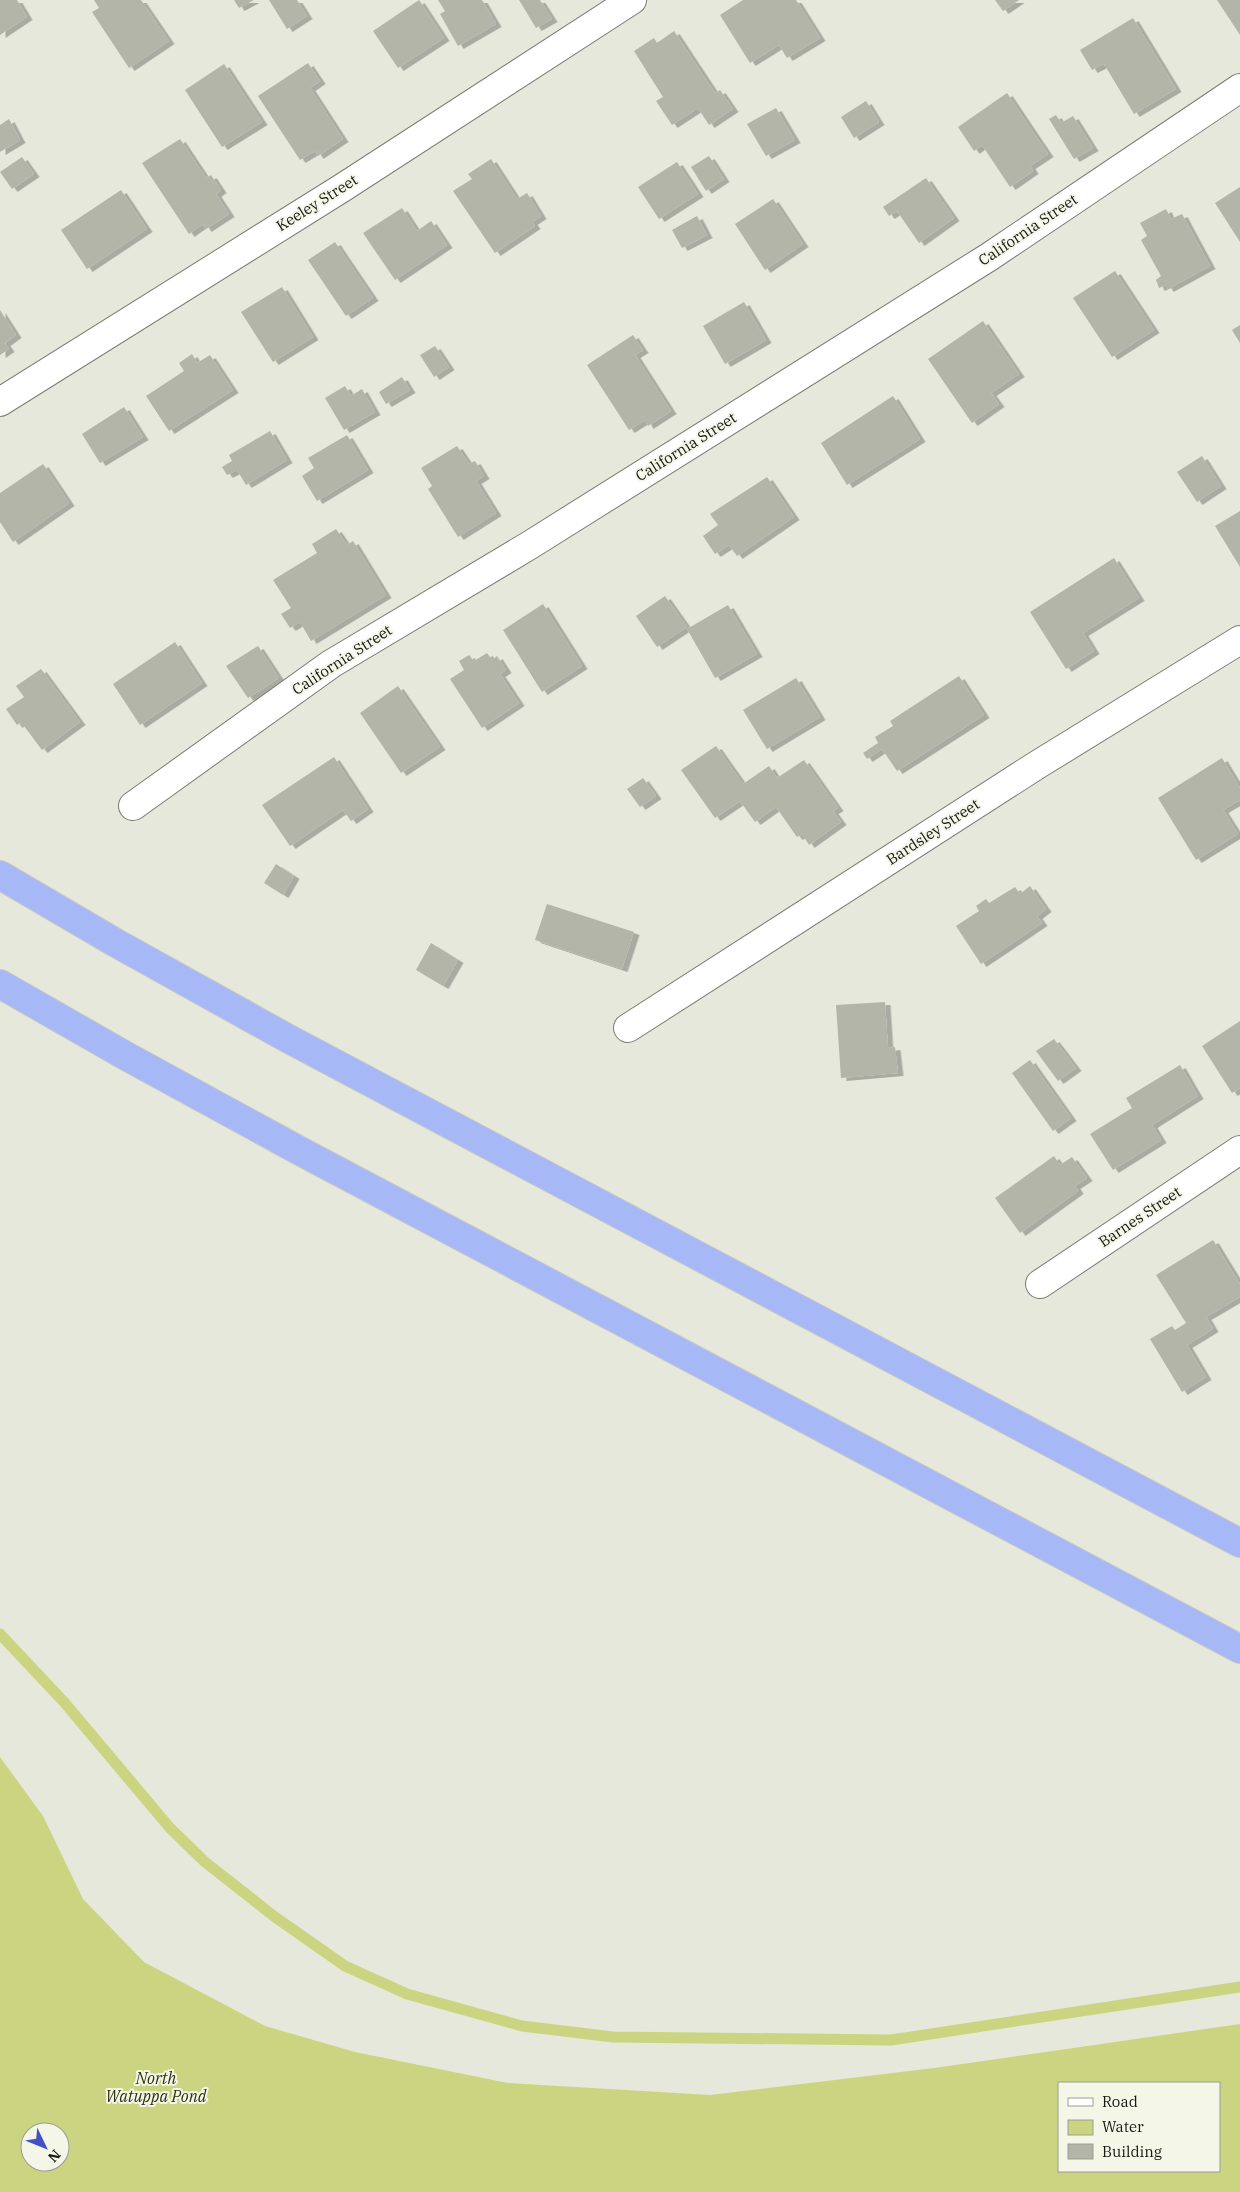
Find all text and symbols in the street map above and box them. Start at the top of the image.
street label: Keeley Street [273,170,361,235]
street label: California Street [975,189,1081,270]
street label: California Street [632,408,740,485]
street label: California Street [288,620,395,699]
street label: Bardsley Street [883,794,983,869]
street label: Barnes Street [1095,1182,1185,1251]
water label: North Watuppa Pond [106,2068,207,2106]
legend [1058,2082,1220,2172]
text: Road [1102,2092,1138,2111]
text: Water [1102,2117,1144,2136]
north arrow [20,2122,70,2172]
text: Building [1102,2142,1162,2161]
text: N [44,2146,65,2166]

